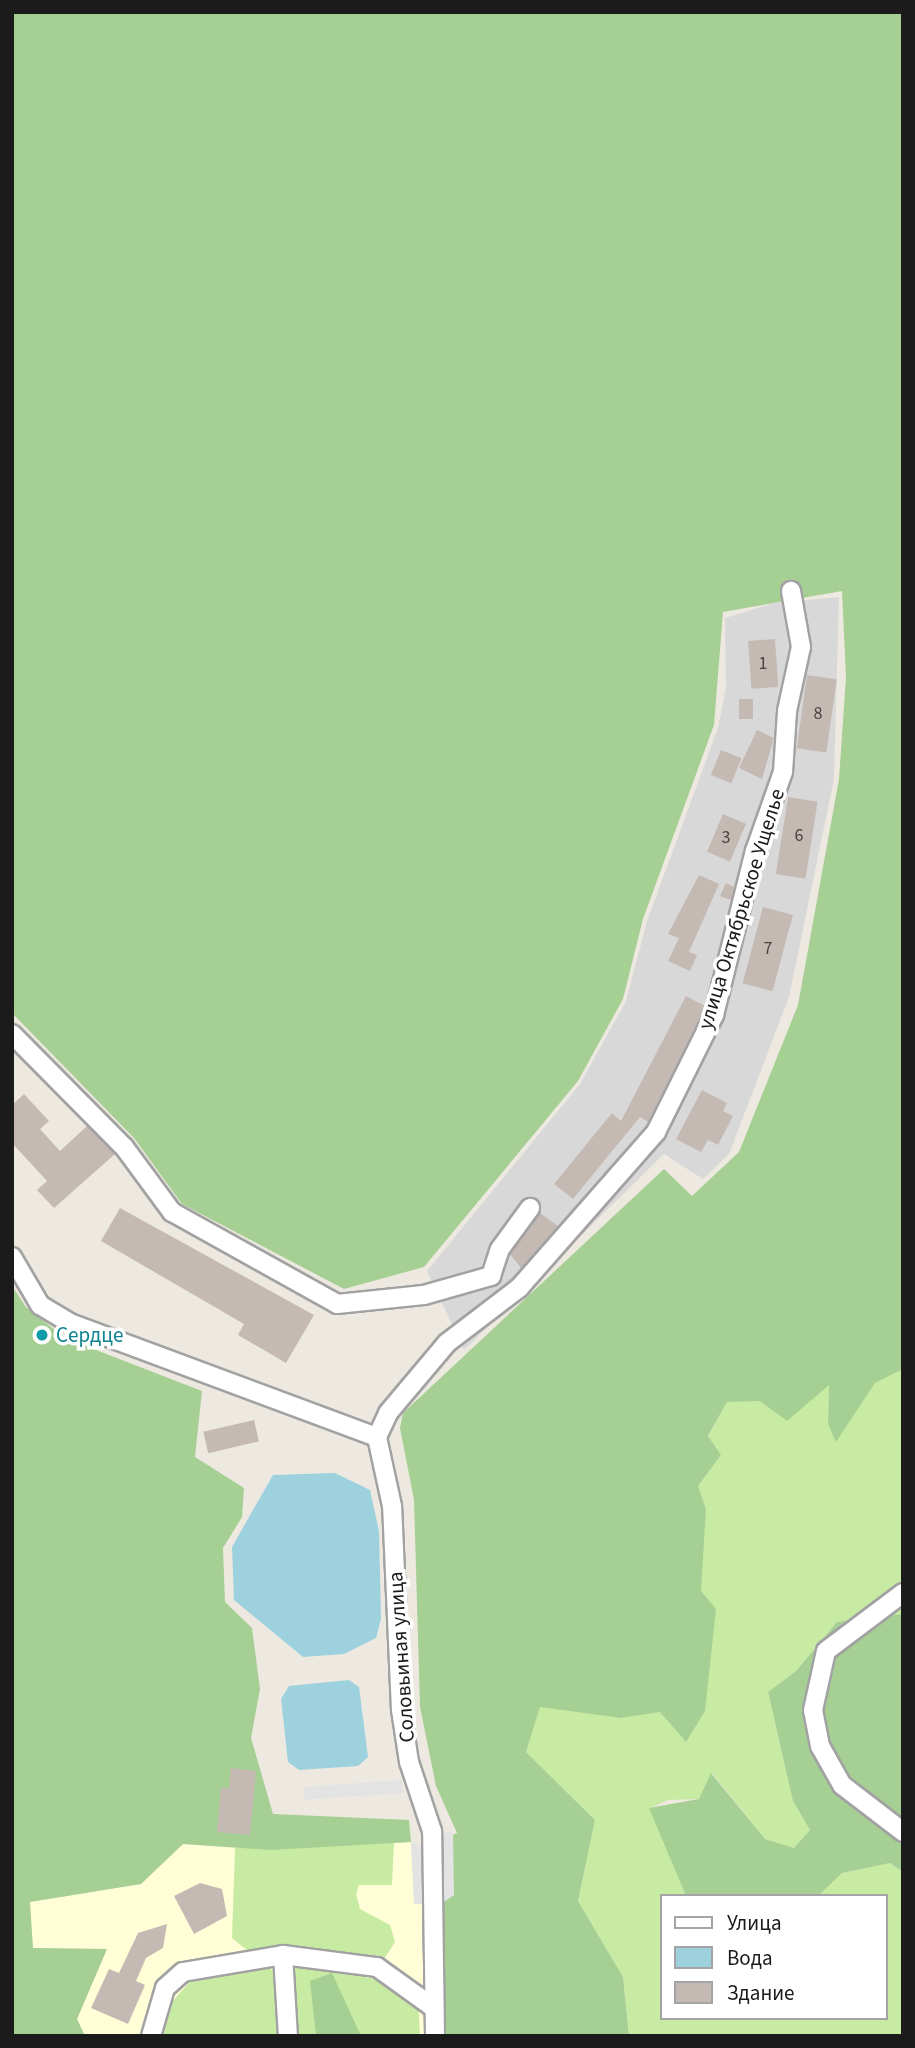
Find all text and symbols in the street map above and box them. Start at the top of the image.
house number: 1 [759,653,767,675]
house number: 8 [814,703,822,725]
street label: улица Октябрьское Ущелье [692,786,790,1032]
house number: 6 [795,825,803,847]
house number: 3 [722,827,730,849]
house number: 7 [764,938,772,960]
place label: Сердце [56,1322,123,1348]
marker: Сердце [34,1327,50,1343]
street label: Соловьиная улица [382,1571,420,1743]
legend [660,1894,887,2020]
text: Улица [727,1908,782,1938]
text: Вода [727,1943,773,1973]
text: Здание [727,1978,795,2008]

